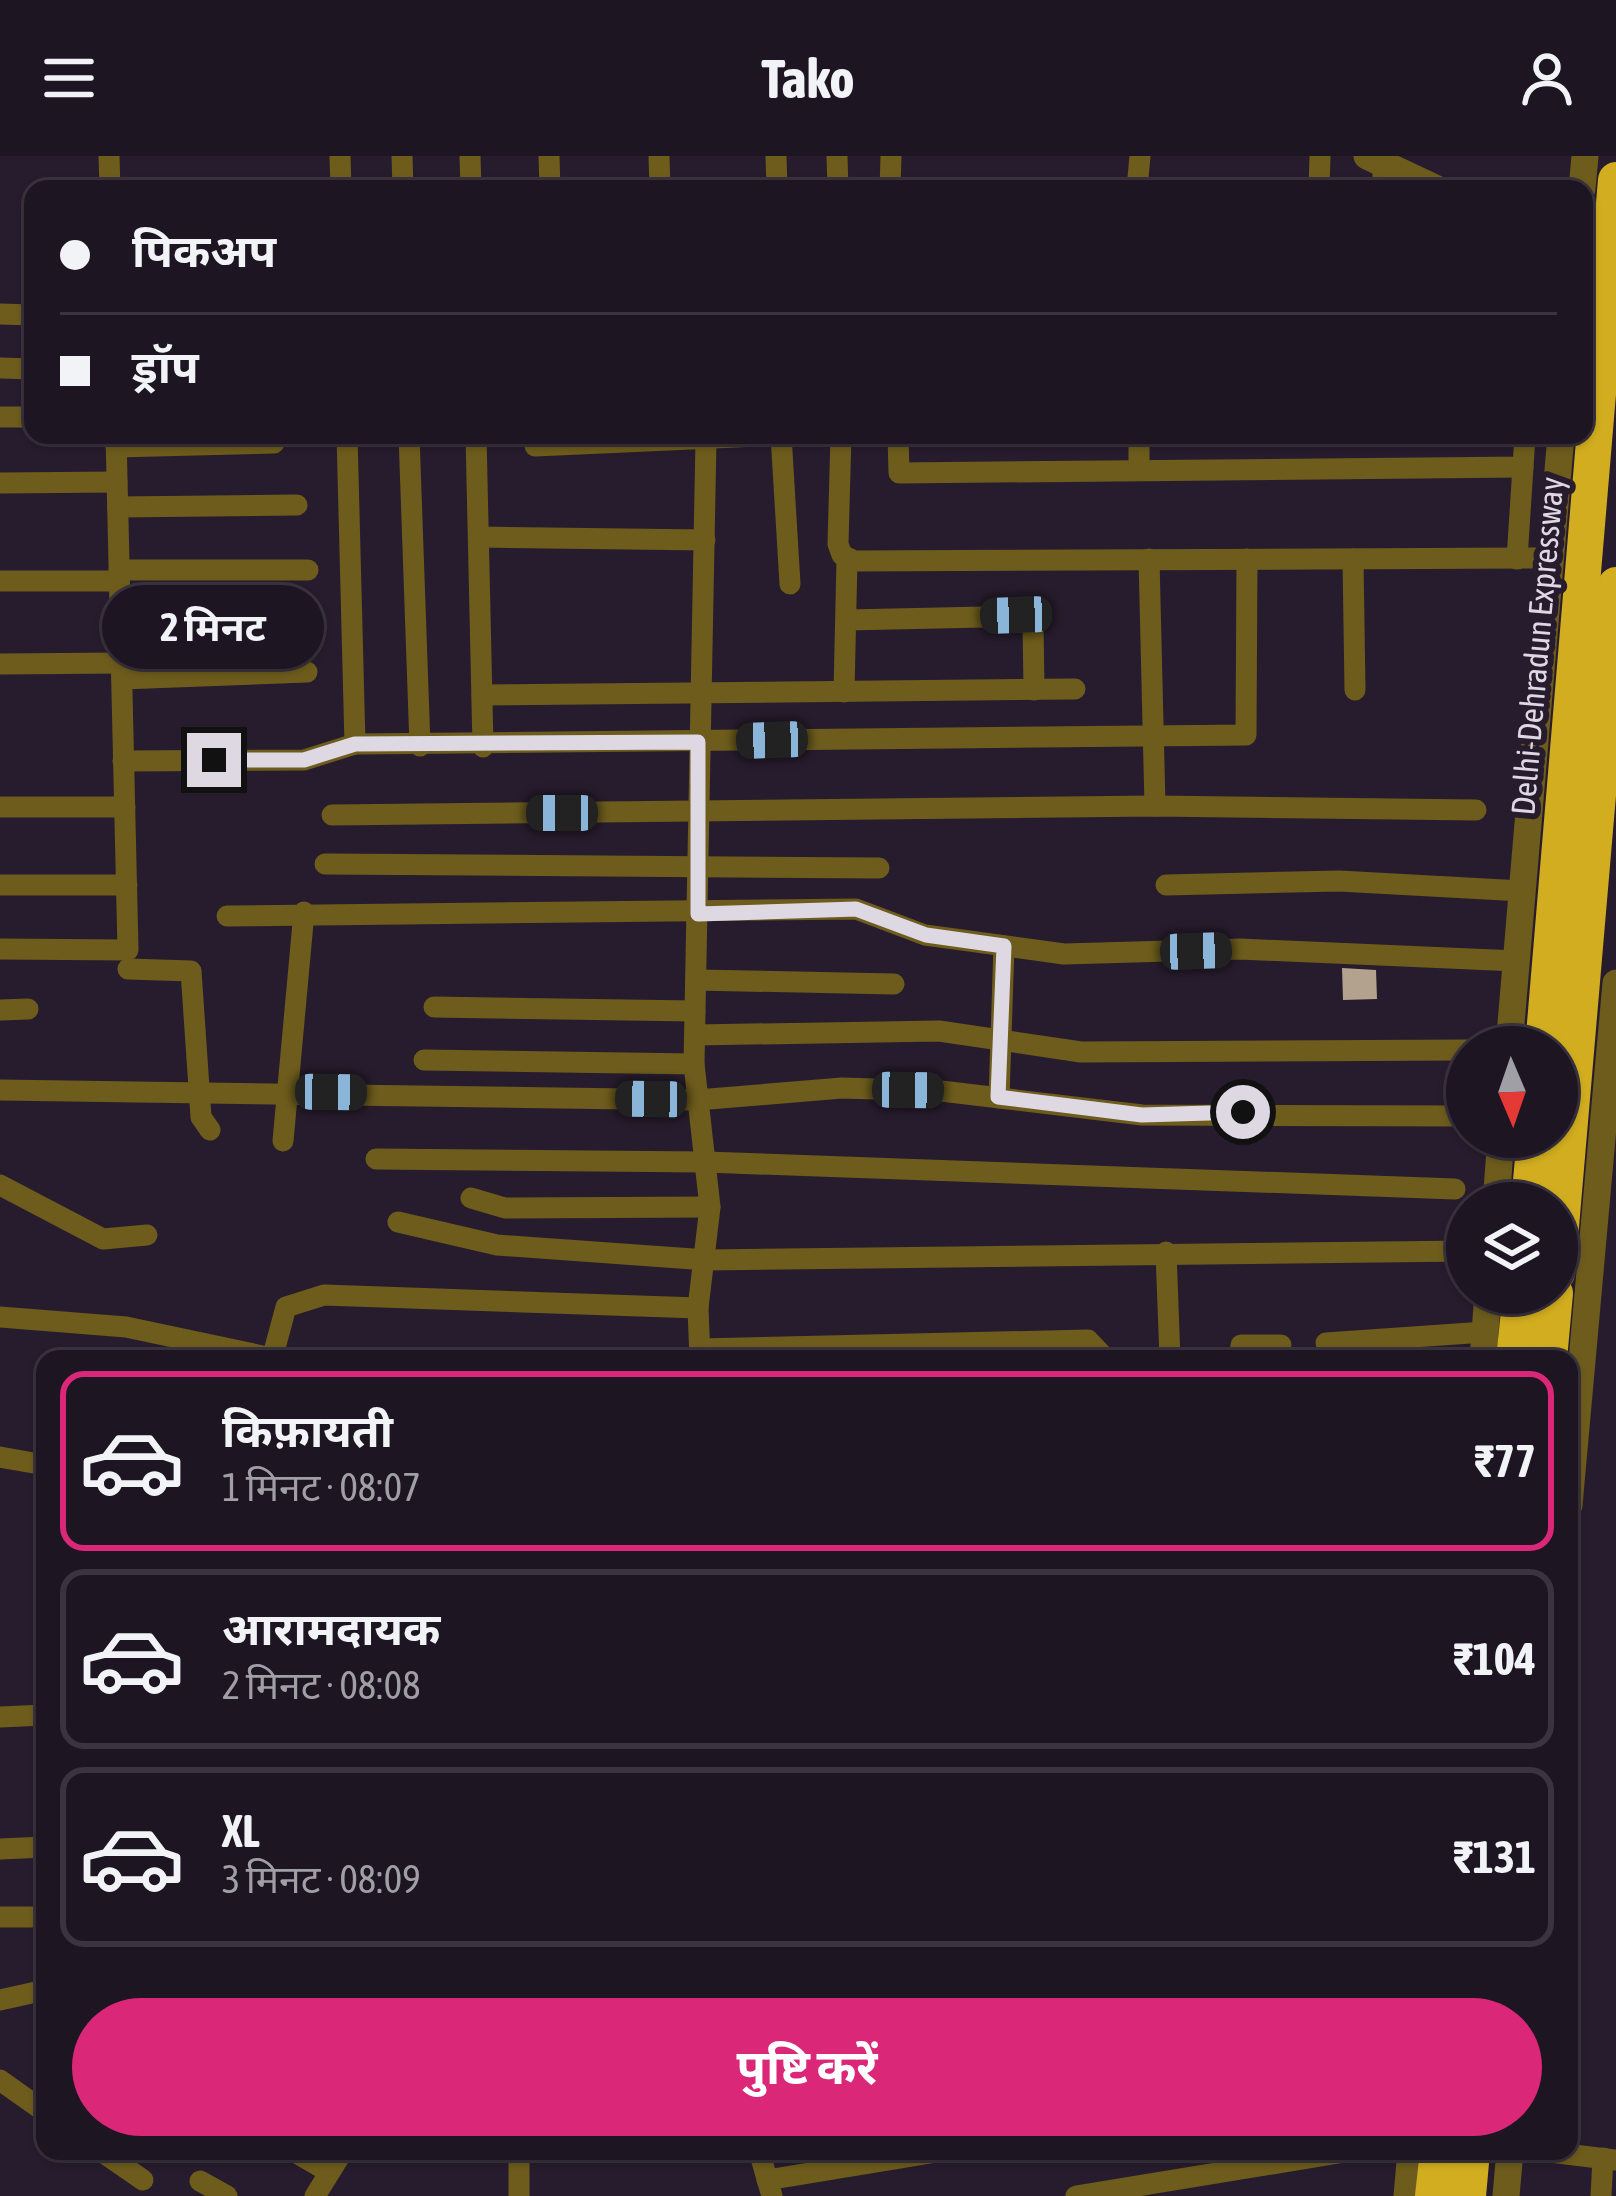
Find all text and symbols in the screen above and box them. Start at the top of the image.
icon: menu [36,45,102,111]
icon: person [1514,45,1580,111]
text: Tako [761,48,855,109]
text: पिकअप [132,225,276,277]
text: ड्रॉप [132,341,199,393]
street label: Delhi-Dehradun Expressway [1503,475,1571,817]
callout: 2 मिनट [103,586,325,670]
car [979,596,1053,634]
text: 2 मिनट [160,605,266,649]
car [735,721,809,759]
route end [187,733,241,787]
car [526,795,598,831]
car [1159,932,1233,970]
north arrow [1446,1026,1578,1158]
map controls [1446,1026,1578,1314]
car [872,1071,944,1109]
car [295,1073,367,1111]
car [615,1080,687,1118]
route start [1216,1085,1270,1139]
button: layers [1446,1182,1578,1314]
text: किफ़ायती [222,1405,393,1457]
icon: car [78,1407,186,1515]
text: ₹77 [1474,1435,1536,1487]
text: 1 मिनट · 08:07 [222,1465,420,1509]
text: आरामदायक [222,1603,440,1655]
icon: car [78,1605,186,1713]
text: ₹104 [1453,1633,1536,1685]
text: 2 मिनट · 08:08 [222,1663,420,1707]
icon: car [78,1803,186,1911]
text: XL [222,1805,260,1857]
text: ₹131 [1453,1831,1536,1883]
text: 3 मिनट · 08:09 [222,1857,420,1901]
button: पुष्टि करें [72,1998,1542,2136]

